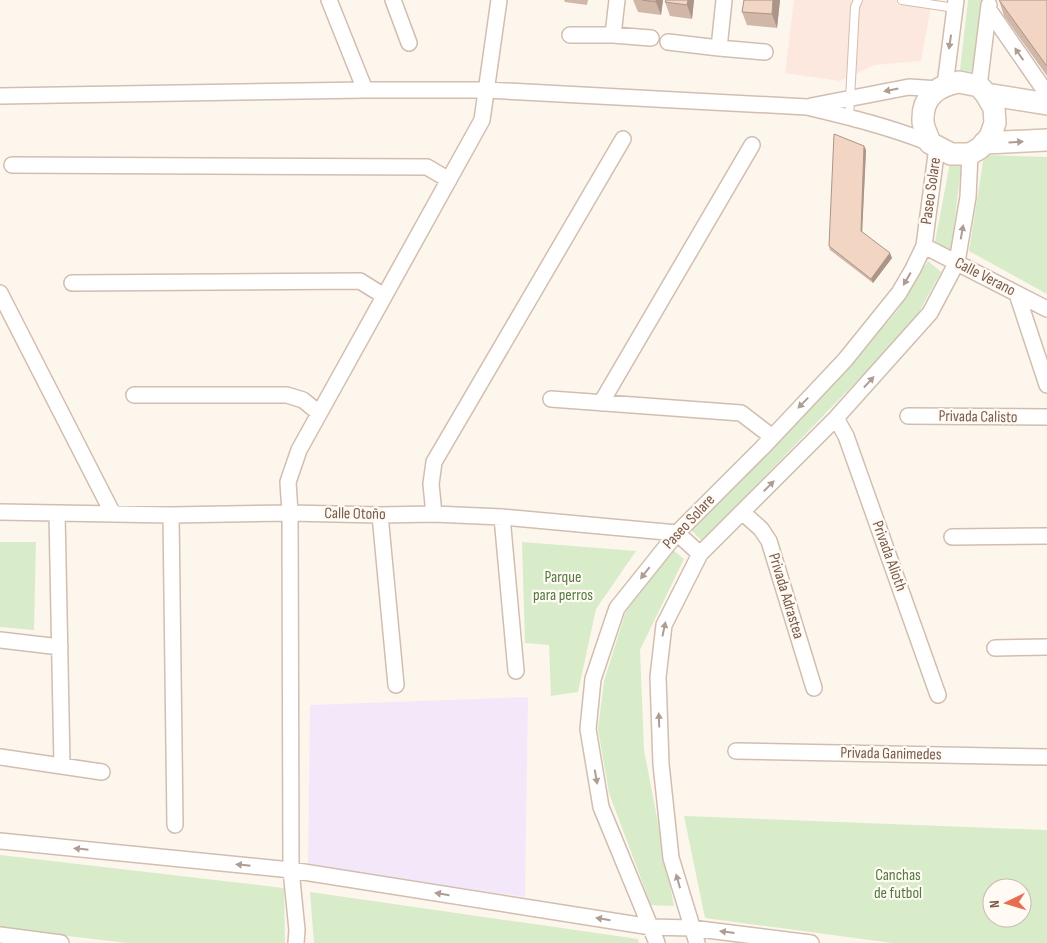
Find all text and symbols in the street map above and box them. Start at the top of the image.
one-way arrow [946,35,954,51]
one-way arrow [1014,47,1024,60]
one-way arrow [883,86,898,94]
one-way arrow [1008,137,1024,145]
street label: Paseo Solare [917,156,945,226]
one-way arrow [959,223,967,239]
street label: Calle Verano [951,254,1019,300]
one-way arrow [903,272,912,285]
one-way arrow [863,376,875,388]
one-way arrow [797,397,809,409]
street label: Privada Calisto [938,407,1018,427]
one-way arrow [762,480,774,492]
street label: Paseo Solare [659,491,719,553]
street label: Calle Otoño [324,504,386,524]
street label: Privada Alioth [867,518,911,594]
street label: Privada Adrastea [764,551,808,641]
one-way arrow [639,566,650,579]
park label: Parque para perros [533,568,593,605]
one-way arrow [660,621,668,637]
one-way arrow [655,712,663,728]
street label: Privada Ganimedes [840,744,942,764]
one-way arrow [593,770,601,786]
one-way arrow [73,845,89,853]
one-way arrow [234,861,250,869]
park label: Canchas de futbol [874,866,922,903]
one-way arrow [673,873,681,888]
north arrow [982,878,1032,928]
one-way arrow [434,889,450,897]
text: N [986,900,1003,909]
one-way arrow [594,915,610,923]
one-way arrow [719,928,735,936]

